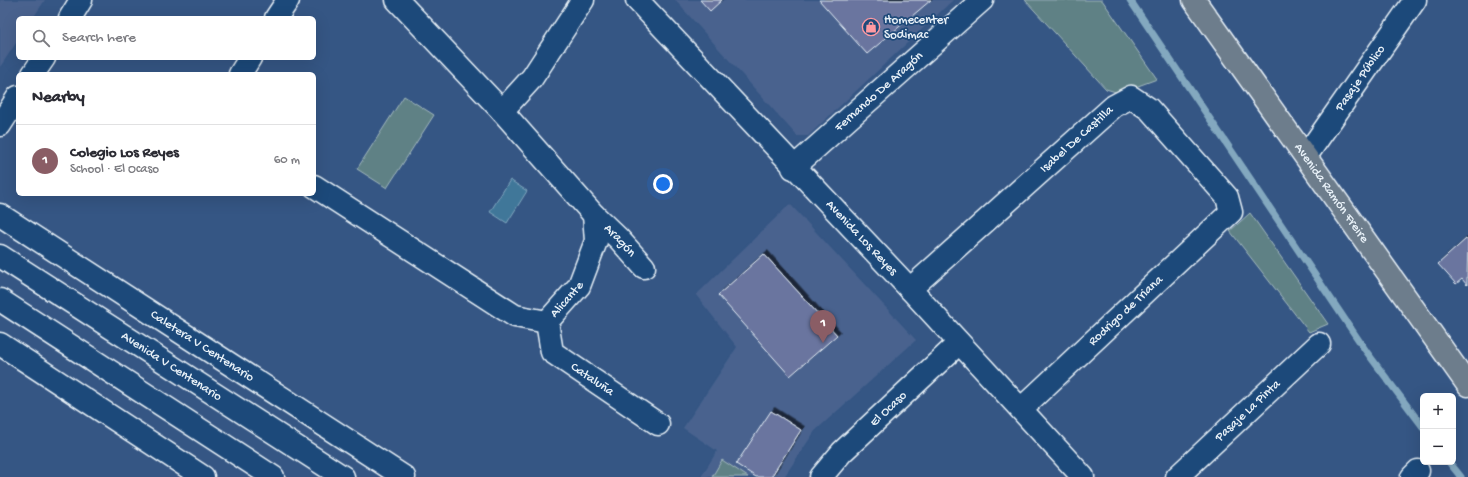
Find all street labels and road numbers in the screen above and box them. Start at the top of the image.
street label: Pasaje Público [1332,42,1389,115]
street label: Fernando De Aragón [831,48,927,135]
street label: Isabel De Castilla [1037,102,1117,176]
street label: Avenida Ramón Freire [1291,140,1372,246]
street label: Avenida Los Reyes [822,197,901,279]
street label: Aragón [601,221,640,261]
street label: Rodrigo de Triana [1086,272,1167,349]
street label: Alicante [547,280,587,321]
street label: Caletera V Centenario [147,307,257,385]
street label: Avenida V Centenario [118,329,225,405]
street label: Cataluña [568,359,617,400]
street label: Pasaje La Pinta [1211,376,1284,446]
street label: El Ocaso [867,388,910,430]

